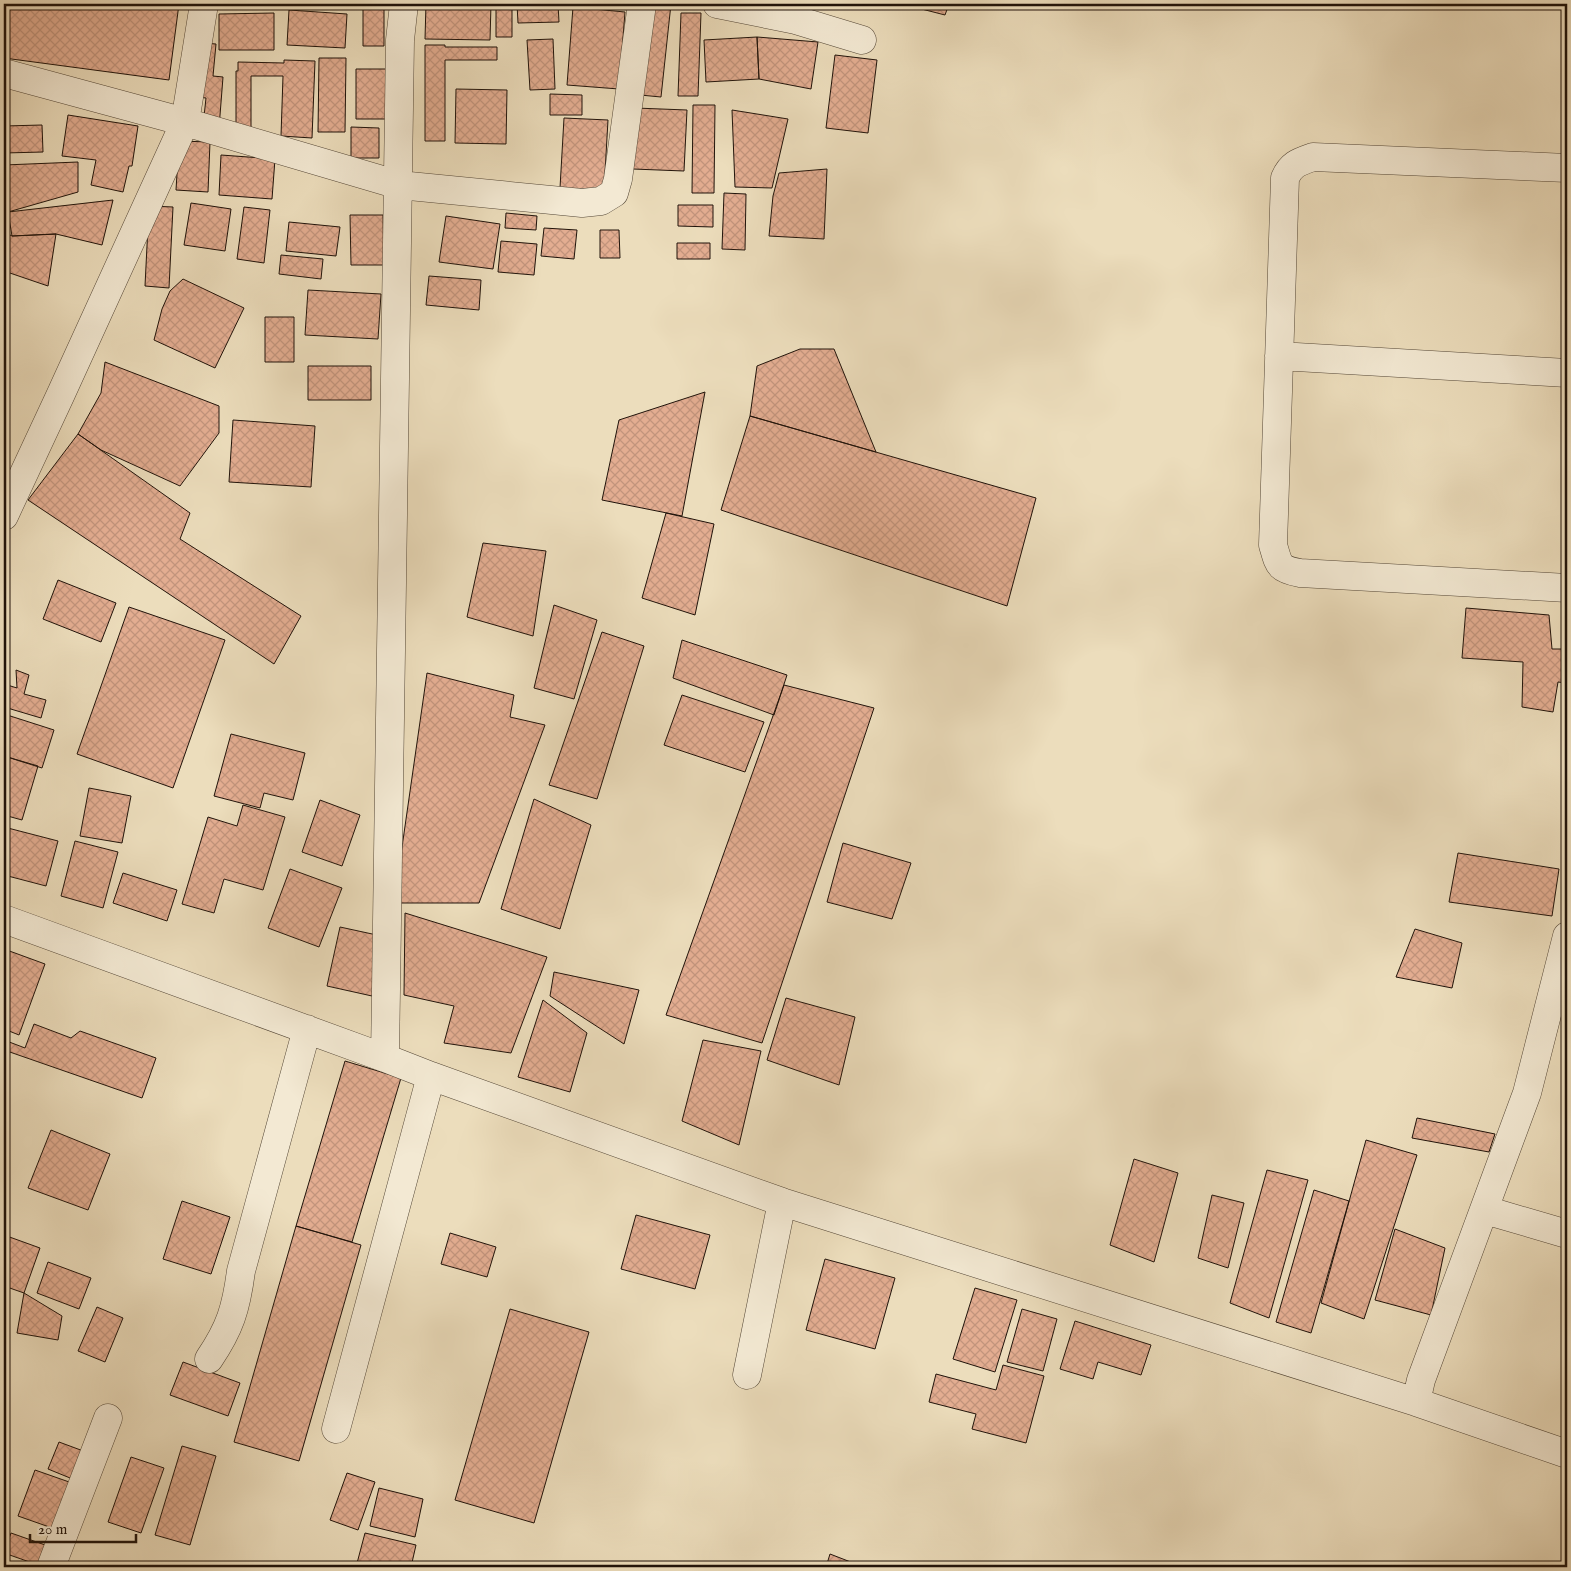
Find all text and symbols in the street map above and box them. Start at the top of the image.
scale bar [30,1511,136,1543]
text: 20 m [38,1520,68,1539]

